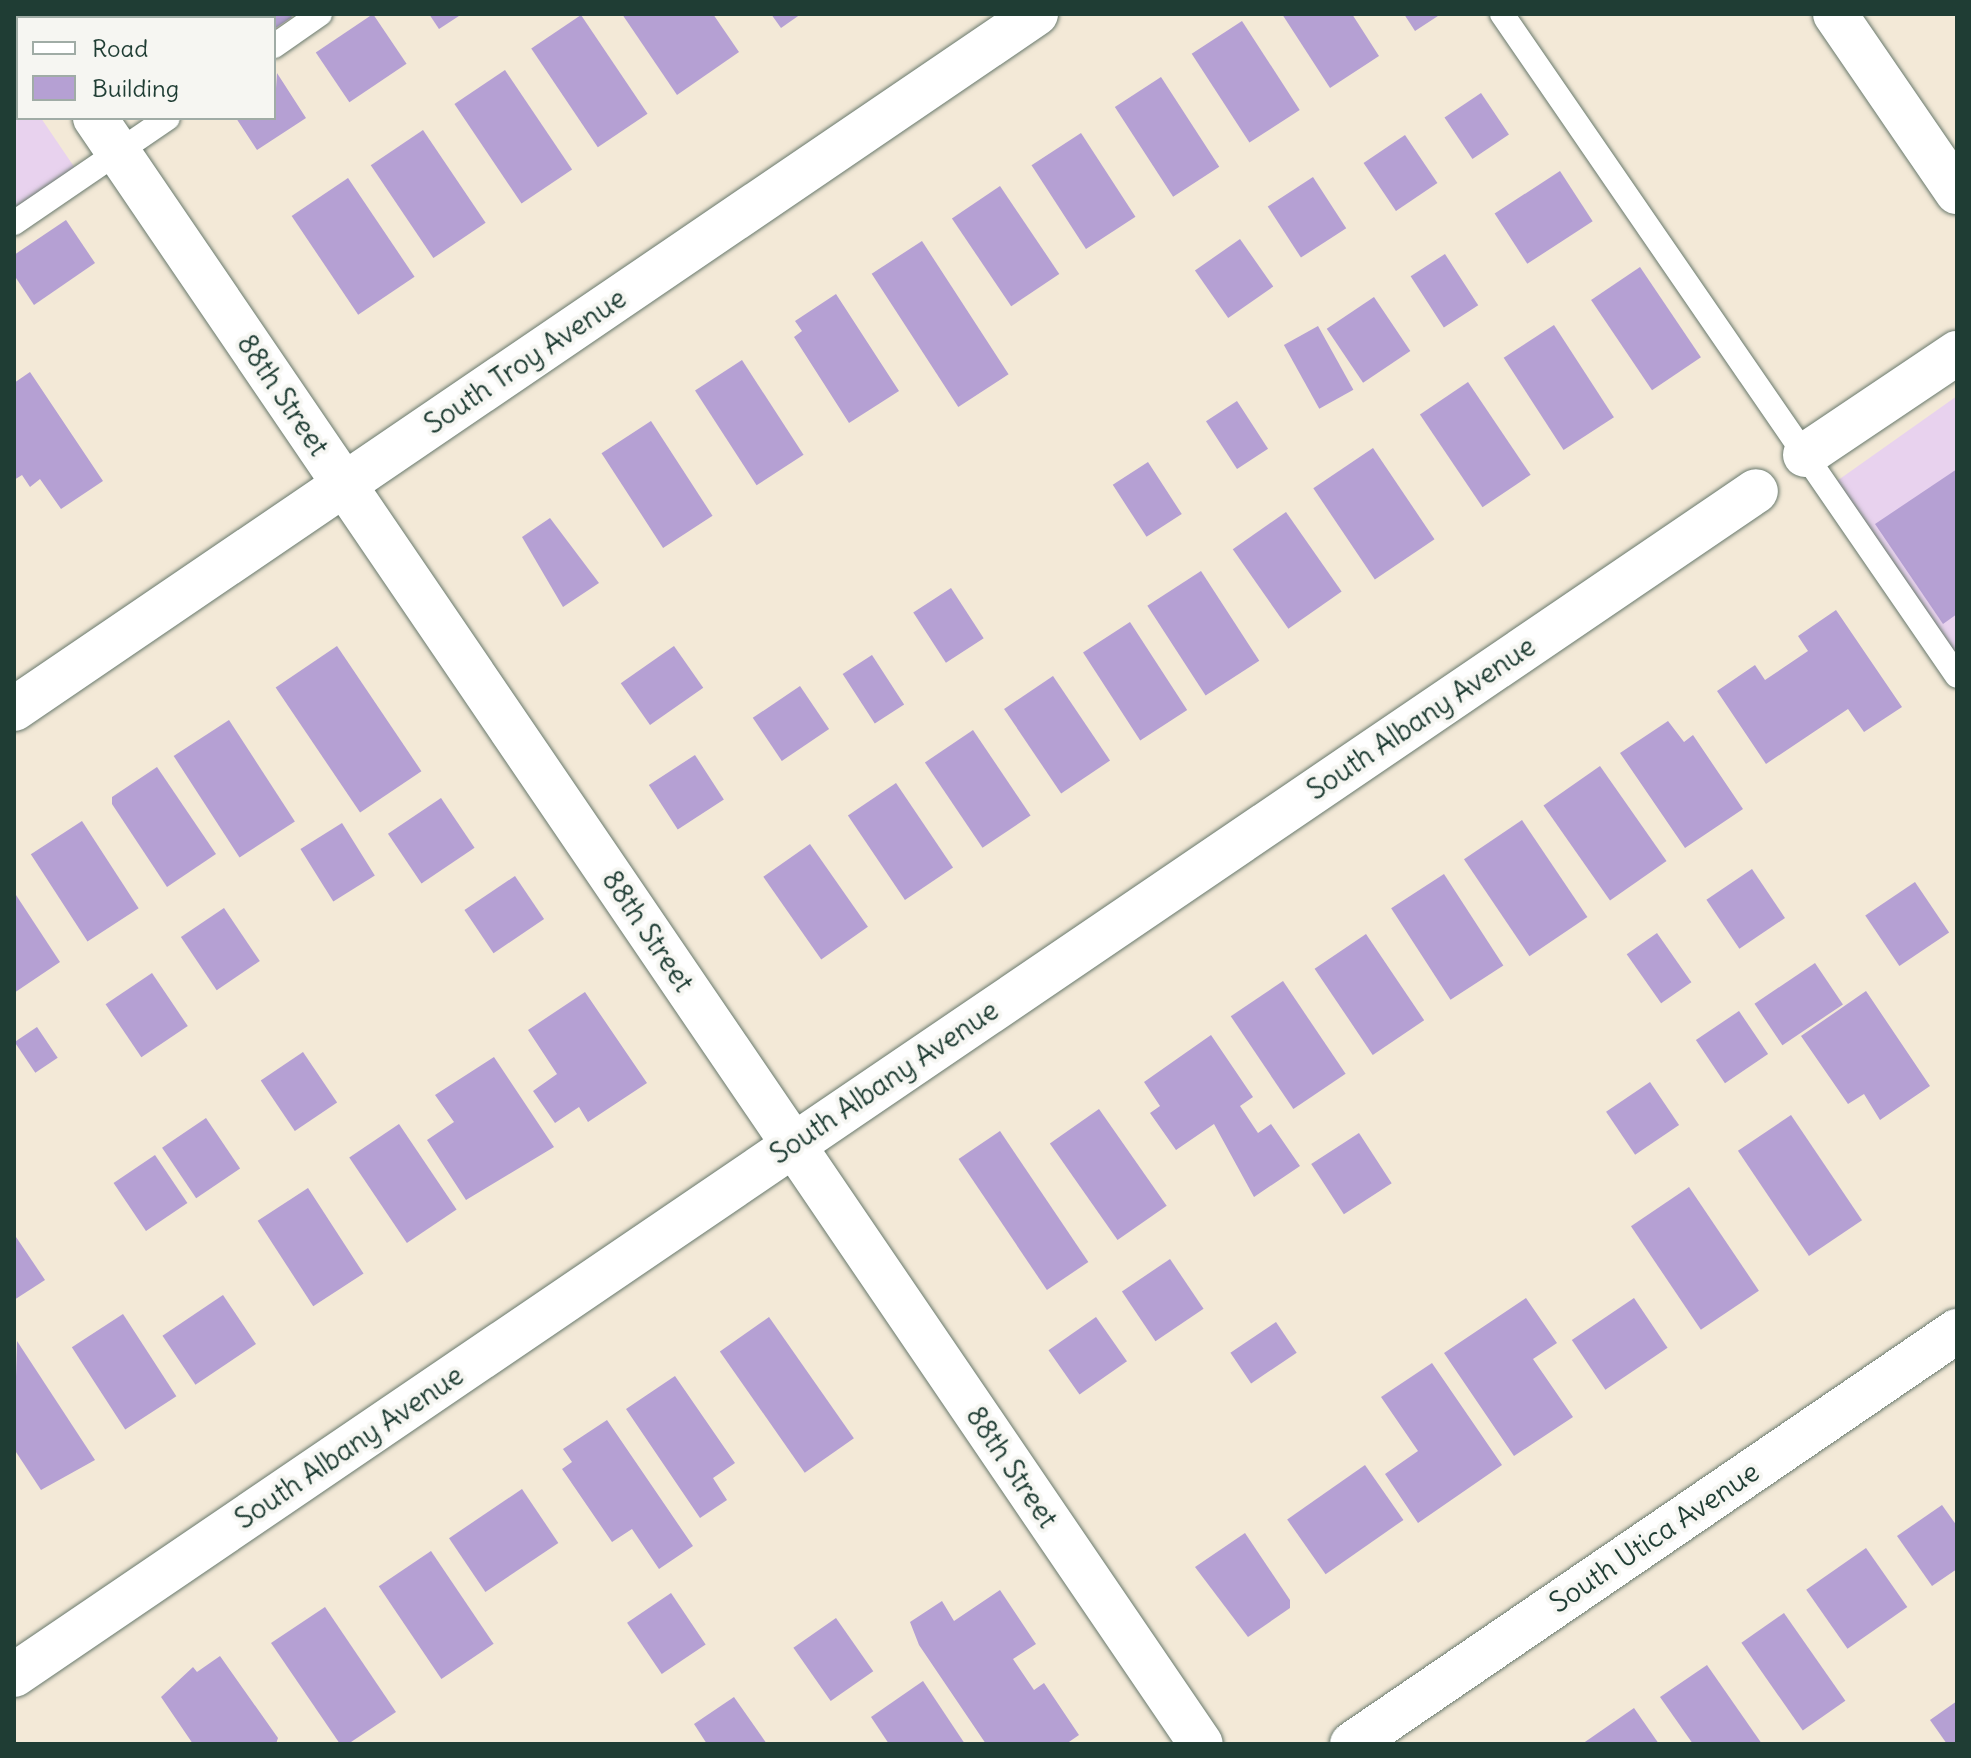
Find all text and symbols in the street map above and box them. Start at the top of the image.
legend [16,16,276,120]
text: Road [92,33,148,63]
text: Building [92,73,179,103]
street label: South Troy Avenue [418,281,632,441]
street label: 88th Street [230,328,336,462]
street label: South Albany Avenue [1300,629,1542,807]
street label: 88th Street [595,864,701,998]
street label: South Albany Avenue [763,993,1005,1171]
street label: South Albany Avenue [228,1358,470,1536]
street label: 88th Street [959,1400,1065,1534]
street label: South Utica Avenue [1543,1454,1765,1620]

